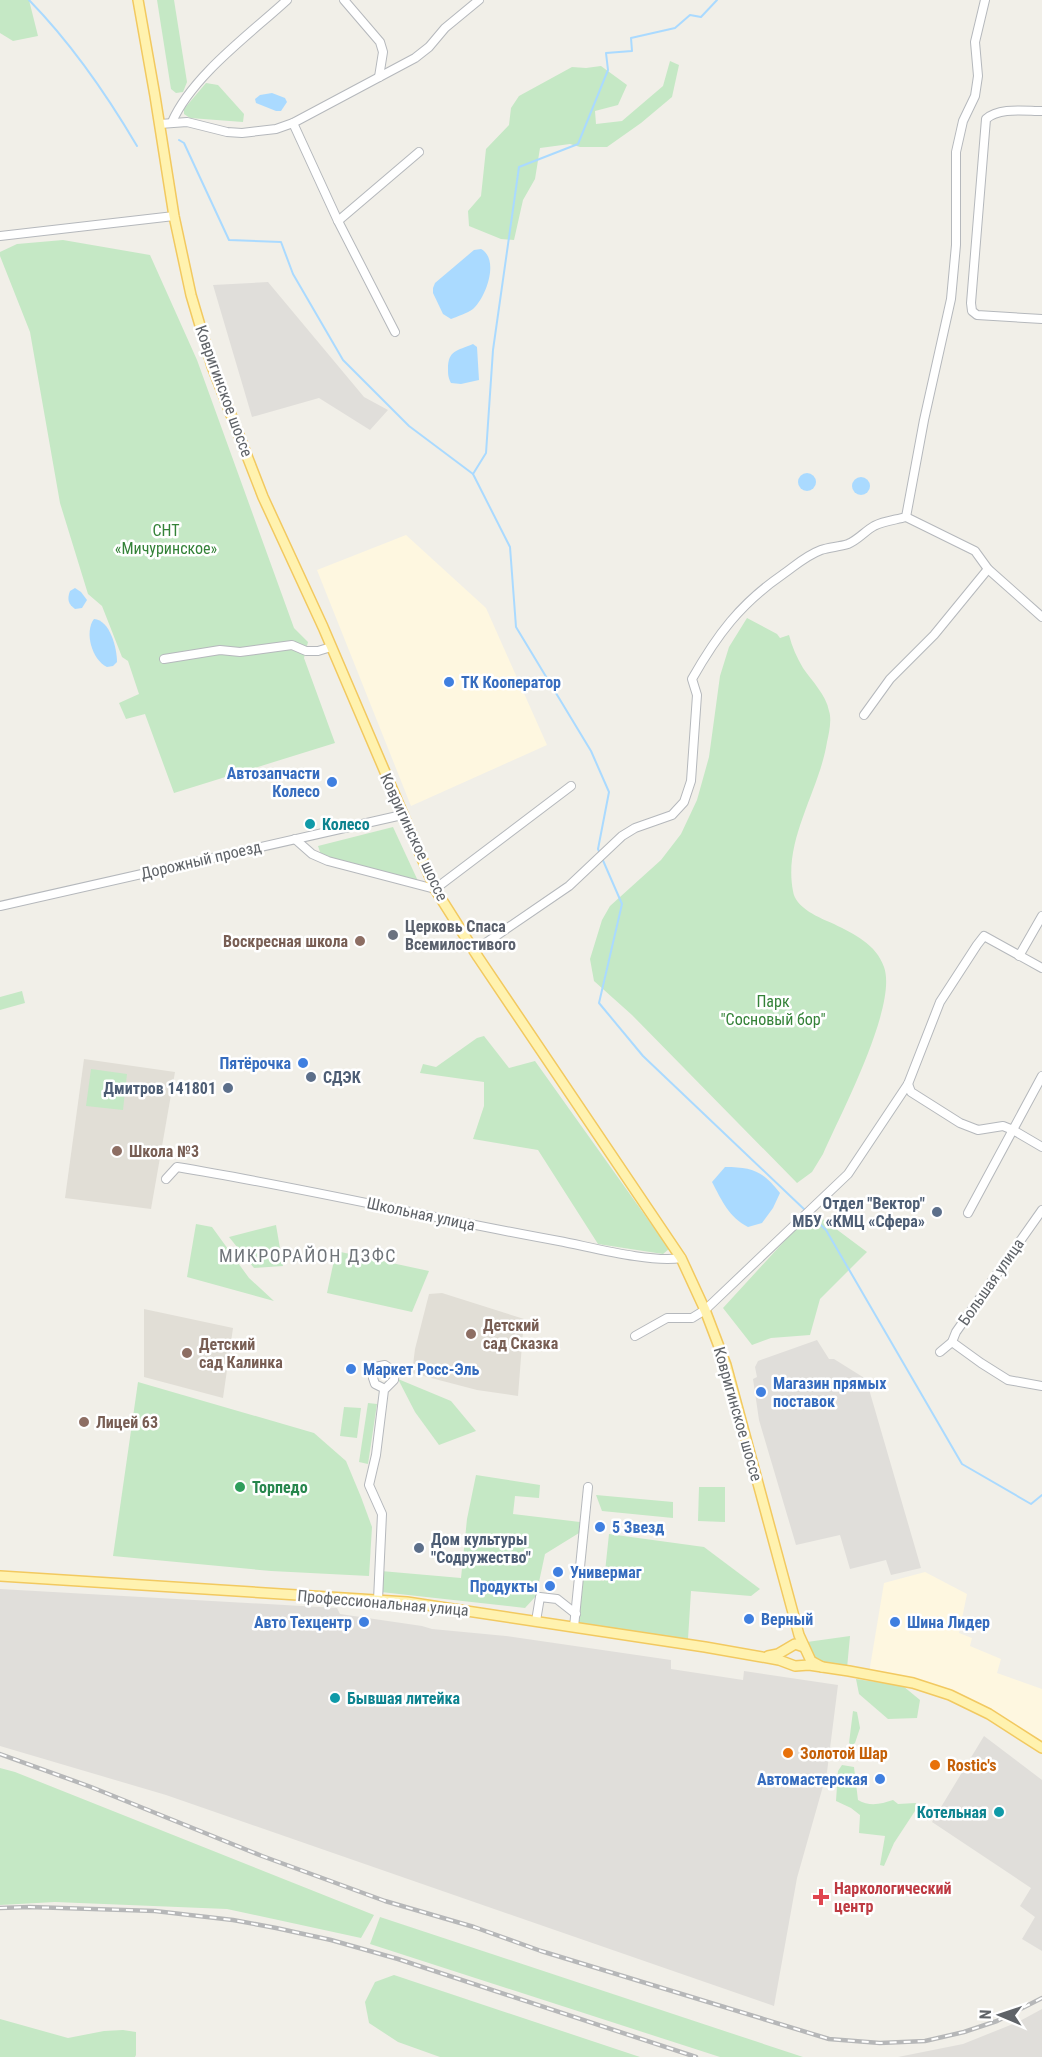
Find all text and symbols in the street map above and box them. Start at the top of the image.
street label: Ковригинское шоссе [191,323,257,459]
park label: СНТ «Мичуринское» [115,521,218,558]
place label: ТК Кооператор [461,673,561,692]
marker: ТК Кооператор [442,675,456,689]
place label: Автозапчасти Колесо [227,764,320,801]
street label: Ковригинское шоссе [376,770,452,904]
marker: Автозапчасти Колесо [325,775,339,789]
place label: Колесо [322,815,370,834]
marker: Колесо [303,817,317,831]
street label: Дорожный проезд [139,837,264,883]
place label: Церковь Спаса Всемилостивого [405,917,516,954]
marker: Церковь Спаса Всемилостивого [386,928,400,942]
place label: Воскресная школа [223,932,348,951]
marker: Воскресная школа [353,934,367,948]
park label: Парк "Сосновый бор" [720,992,826,1029]
place label: Пятёрочка [220,1054,291,1073]
marker: Пятёрочка [296,1056,310,1070]
place label: СДЭК [323,1068,362,1087]
marker: СДЭК [304,1070,318,1084]
place label: Дмитров 141801 [104,1079,216,1098]
marker: Дмитров 141801 [221,1081,235,1095]
place label: Школа №3 [129,1142,199,1161]
marker: Школа №3 [110,1144,124,1158]
street label: Школьная улица [365,1193,477,1235]
place label: Отдел "Вектор" МБУ «КМЦ «Сфера» [792,1194,925,1231]
marker: Отдел "Вектор" МБУ «КМЦ «Сфера» [930,1205,944,1219]
street label: Большая улица [954,1235,1028,1329]
district label: МИКРОРАЙОН ДЗФС [219,1245,397,1266]
place label: Детский сад Сказка [483,1316,559,1353]
marker: Детский сад Сказка [464,1327,478,1341]
place label: Детский сад Калинка [199,1335,283,1372]
street label: Ковригинское шоссе [710,1345,766,1483]
marker: Детский сад Калинка [180,1346,194,1360]
place label: Маркет Росс-Эль [363,1360,479,1379]
marker: Маркет Росс-Эль [344,1362,358,1376]
place label: Магазин прямых поставок [773,1374,887,1411]
marker: Магазин прямых поставок [754,1385,768,1399]
place label: Лицей 63 [96,1413,158,1432]
marker: Лицей 63 [77,1415,91,1429]
place label: Торпедо [252,1478,308,1497]
marker: Торпедо [233,1480,247,1494]
place label: 5 Звезд [612,1518,664,1537]
marker: 5 Звезд [593,1520,607,1534]
place label: Дом культуры "Содружество" [431,1530,531,1567]
marker: Дом культуры "Содружество" [412,1541,426,1555]
place label: Универмаг [570,1563,642,1582]
marker: Универмаг [551,1565,565,1579]
place label: Продукты [470,1577,538,1596]
marker: Продукты [543,1579,557,1593]
street label: Профессиональная улица [297,1586,469,1620]
place label: Верный [761,1610,813,1629]
marker: Верный [742,1612,756,1626]
place label: Авто Техцентр [254,1613,352,1632]
place label: Шина Лидер [907,1613,990,1632]
marker: Авто Техцентр [357,1615,371,1629]
marker: Шина Лидер [888,1615,902,1629]
place label: Бывшая литейка [347,1689,461,1708]
marker: Бывшая литейка [328,1691,342,1705]
place label: Золотой Шар [800,1744,888,1763]
marker: Золотой Шар [781,1746,795,1760]
place label: Rostic's [947,1756,996,1775]
marker: Rostic's [928,1758,942,1772]
place label: Автомастерская [757,1770,868,1789]
marker: Автомастерская [873,1772,887,1786]
place label: Котельная [917,1803,987,1822]
marker: Котельная [992,1805,1006,1819]
place label: Наркологический центр [834,1879,952,1916]
marker: Наркологический центр [812,1888,830,1906]
north arrow [970,1985,1030,2045]
text: N [976,2009,995,2020]

